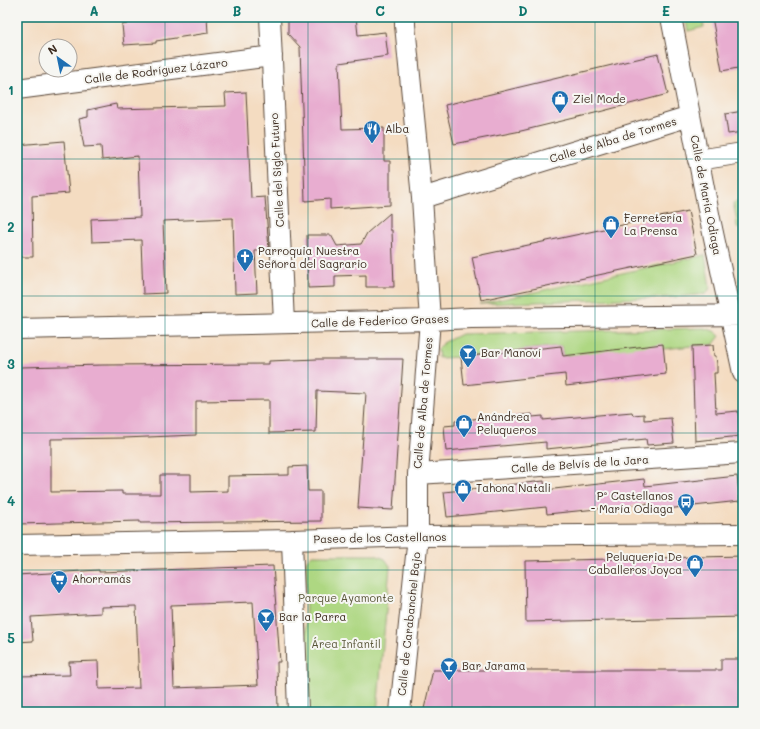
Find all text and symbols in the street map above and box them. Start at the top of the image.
text: A [89,2,99,19]
text: B [233,2,242,19]
text: C [375,2,385,19]
text: D [518,2,528,19]
text: E [662,2,670,19]
north arrow [38,38,78,78]
text: N [45,41,60,58]
street label: Calle de Rodríguez Lázaro [84,54,229,87]
text: 1 [8,81,14,98]
shop icon: Ziel Mode [550,89,570,114]
place label: Ziel Mode [573,91,626,106]
street label: Calle del Siglo Futuro [266,112,287,228]
street label: Calle de Alba de Tormes [548,113,678,166]
restaurant icon: Alba [362,119,382,144]
place label: Alba [385,121,409,136]
street label: Calle de María Odiaga [687,134,726,256]
place label: Ferretería La Prensa [624,210,682,238]
shop icon: Ferretería La Prensa [601,214,621,239]
text: 2 [7,218,15,235]
place label: Parroquia Nuestra Señora del Sagrario [258,243,367,271]
church icon: Parroquia Nuestra Señora del Sagrario [235,247,255,272]
street label: Calle de Federico Grases [311,311,449,330]
street label: Calle de Alba de Tormes [409,337,436,469]
bar icon: Bar Manoví [458,343,478,368]
place label: Bar Manoví [481,345,541,360]
text: 3 [7,355,15,372]
place label: Anándrea Peluqueros [477,409,537,437]
shop icon: Anándrea Peluqueros [454,413,474,438]
street label: Calle de Belvís de la Jara [511,451,650,476]
shop icon: Tahona Natali [453,478,473,503]
place label: Tahona Natali [476,480,551,495]
place label: Pº Castellanos - María Odiaga [591,488,673,516]
text: 4 [7,492,15,509]
bus stop icon: Pº Castellanos - María Odiaga [676,492,696,517]
street label: Paseo de los Castellanos [313,529,447,546]
place label: Peluqueria De Caballeros Joyca [589,549,682,577]
street label: Calle de Carabanchel Bajo [393,551,424,697]
shop icon: Peluqueria De Caballeros Joyca [685,553,705,578]
supermarket icon: Ahorramás [49,569,69,594]
place label: Ahorramás [72,571,131,586]
park label: Parque Ayamonte [298,590,394,605]
bar icon: Bar la Parra [256,607,276,632]
place label: Bar la Parra [279,609,346,624]
text: 5 [7,629,15,646]
park label: Área Infantil [311,636,381,651]
bar icon: Bar Jarama [439,656,459,681]
place label: Bar Jarama [462,658,526,673]

